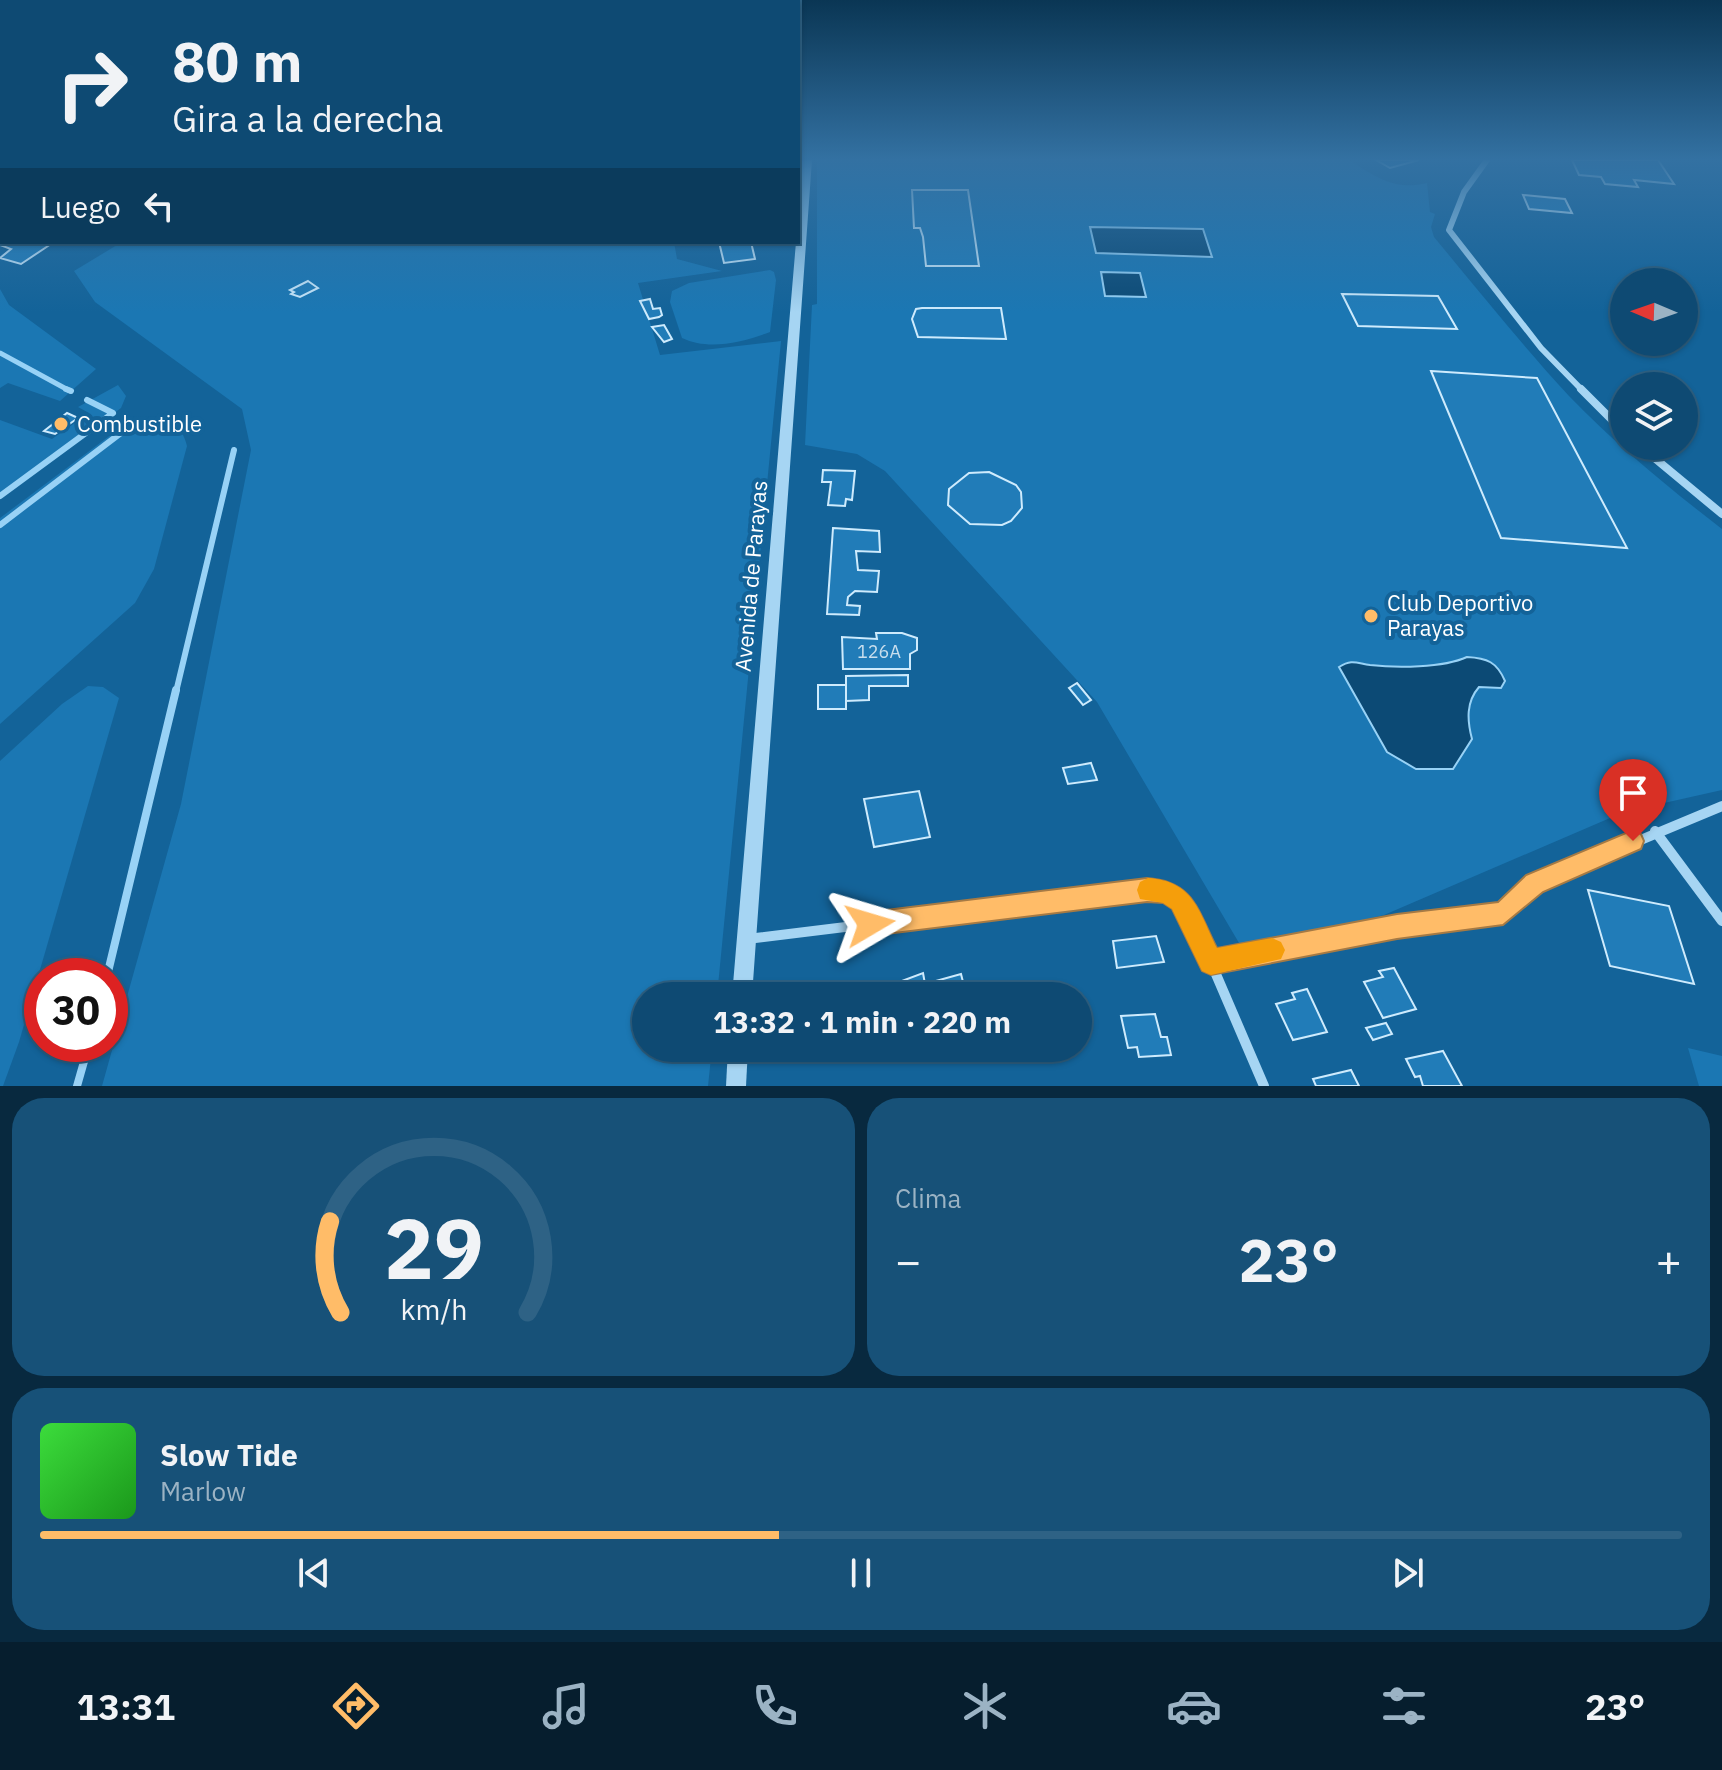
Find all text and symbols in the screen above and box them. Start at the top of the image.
text: 80 m [172,25,302,97]
icon: right [40,32,144,136]
text: Gira a la derecha [172,95,443,142]
icon: left [137,184,181,228]
text: Luego [40,187,121,226]
north arrow [1610,268,1698,356]
map controls [1610,268,1698,460]
button: layers [1610,372,1698,460]
place label: Combustible [77,409,202,438]
marker: Combustible [52,415,70,433]
street label: Avenida de Parayas [728,479,773,673]
place label: Club Deportivo Parayas [1387,588,1533,642]
marker: Club Deportivo Parayas [1362,607,1380,625]
house number: 126A [857,640,901,663]
pin [1599,759,1667,841]
icon: arrive [1611,771,1655,815]
position arrow [828,882,912,966]
speed limit sign: 30 [24,958,128,1062]
text: 13:32 · 1 min · 220 m [713,1002,1011,1041]
text: Clima [895,1181,961,1215]
text: 29 [384,1194,483,1302]
text: 23° [1238,1220,1339,1299]
text: − [895,1232,921,1289]
text: + [1656,1232,1682,1289]
text: km/h [400,1291,467,1328]
text: Slow Tide [160,1435,298,1474]
text: Marlow [160,1474,246,1508]
icon: previous [292,1551,336,1595]
icon: pause [839,1551,883,1595]
icon: next [1386,1551,1430,1595]
icon: directions [328,1678,384,1734]
icon: music [538,1678,594,1734]
icon: phone [747,1678,803,1734]
icon: climate [957,1678,1013,1734]
icon: car [1166,1678,1222,1734]
icon: filters [1376,1678,1432,1734]
text: 13:31 [77,1683,175,1730]
text: 23° [1585,1683,1645,1730]

